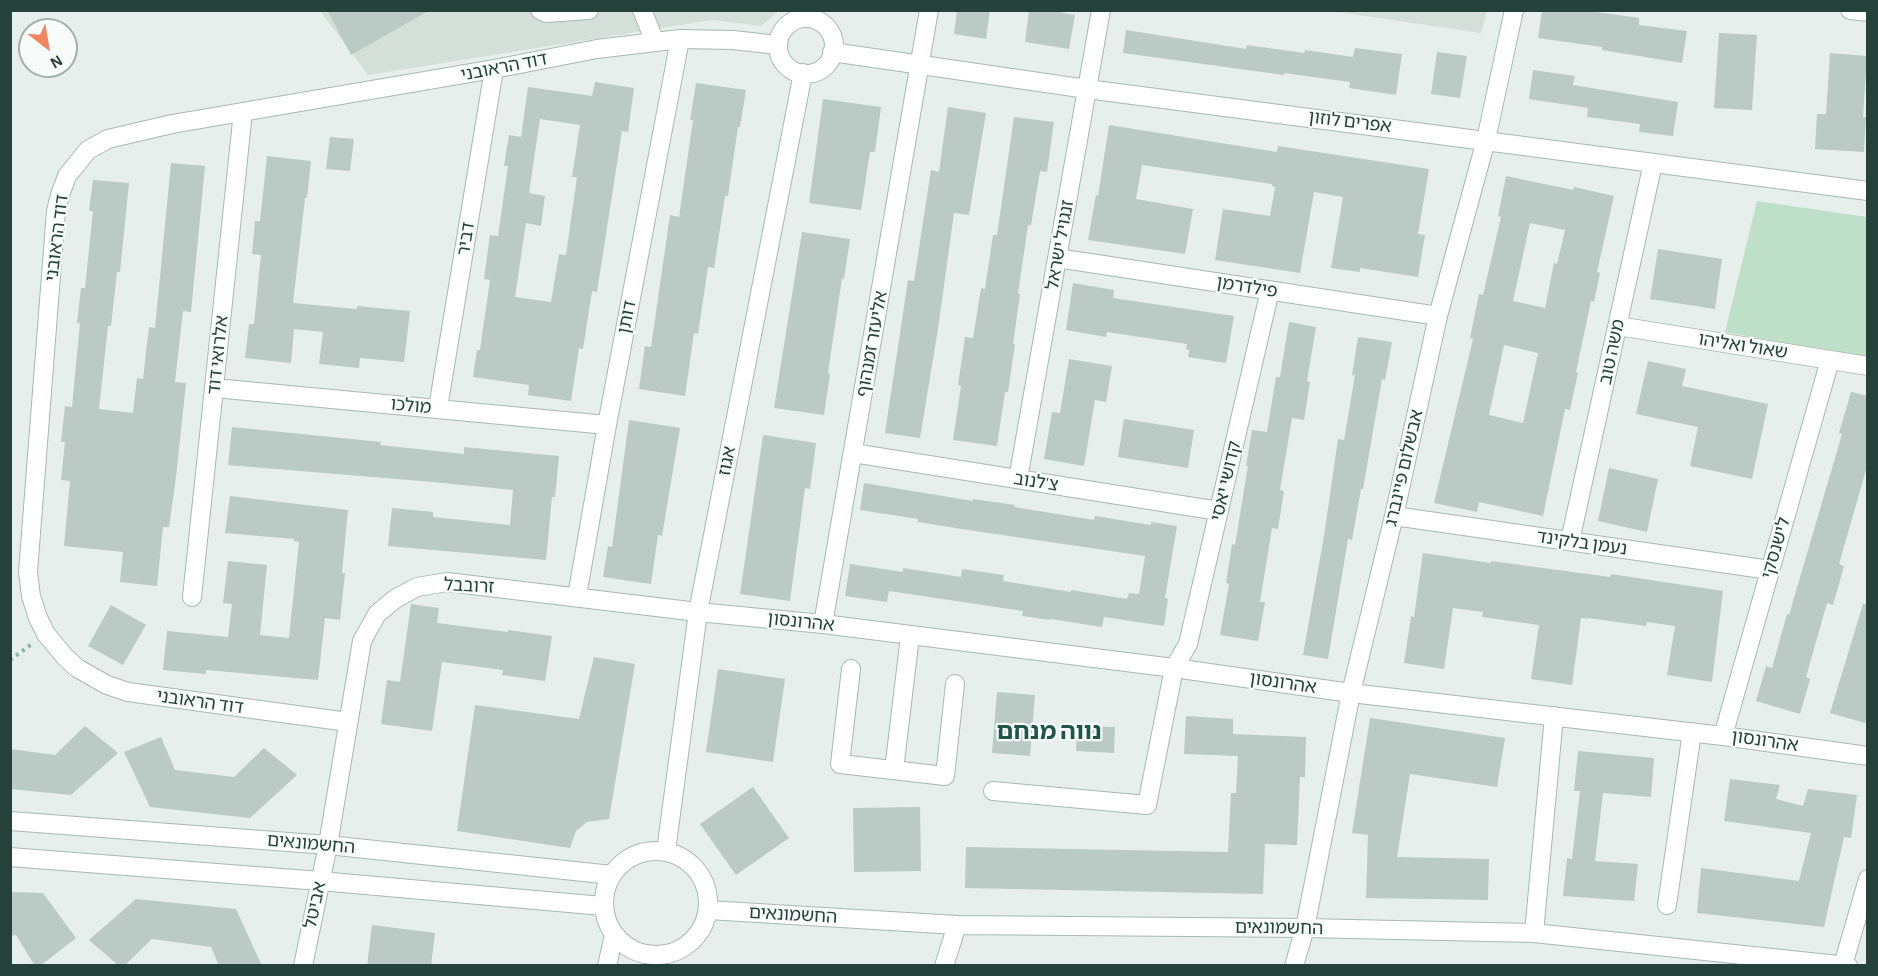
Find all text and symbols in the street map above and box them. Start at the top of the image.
north arrow [18,18,78,78]
street label: דוד הראובני [459,48,549,86]
text: N [47,52,65,71]
street label: אפרים לוזון [1307,106,1393,138]
street label: דוד הראובני [41,193,73,283]
street label: זנגויל ישראל [1041,198,1079,292]
street label: דביר [453,221,479,257]
street label: פילדרמן [1215,272,1279,302]
street label: אליעזר זמנהוף [852,289,892,399]
street label: דותן [613,299,641,335]
street label: אלרואי דוד [203,314,233,396]
street label: משה טוב [1595,317,1629,387]
street label: שאול ואליהו [1697,328,1789,364]
street label: מולכו [390,393,432,419]
street label: אבשלום פיינברג [1380,408,1428,528]
street label: קדושי יאסי [1206,439,1246,523]
street label: אגוז [714,444,740,478]
street label: צ'לנוב [1012,468,1060,496]
street label: לישנסקי [1757,515,1795,581]
street label: נעמן בלקינד [1535,526,1629,560]
street label: זרובבל [443,574,495,598]
street label: אהרונסון [766,608,836,636]
street label: אהרונסון [1248,668,1318,698]
street label: דוד הראובני [155,685,245,719]
district label: נווה מנחם [996,718,1102,746]
street label: אהרונסון [1730,726,1800,756]
street label: החשמונאים [266,829,356,859]
street label: אביטל [299,879,331,931]
street label: החשמונאים [748,902,838,928]
street label: החשמונאים [1235,916,1323,940]

